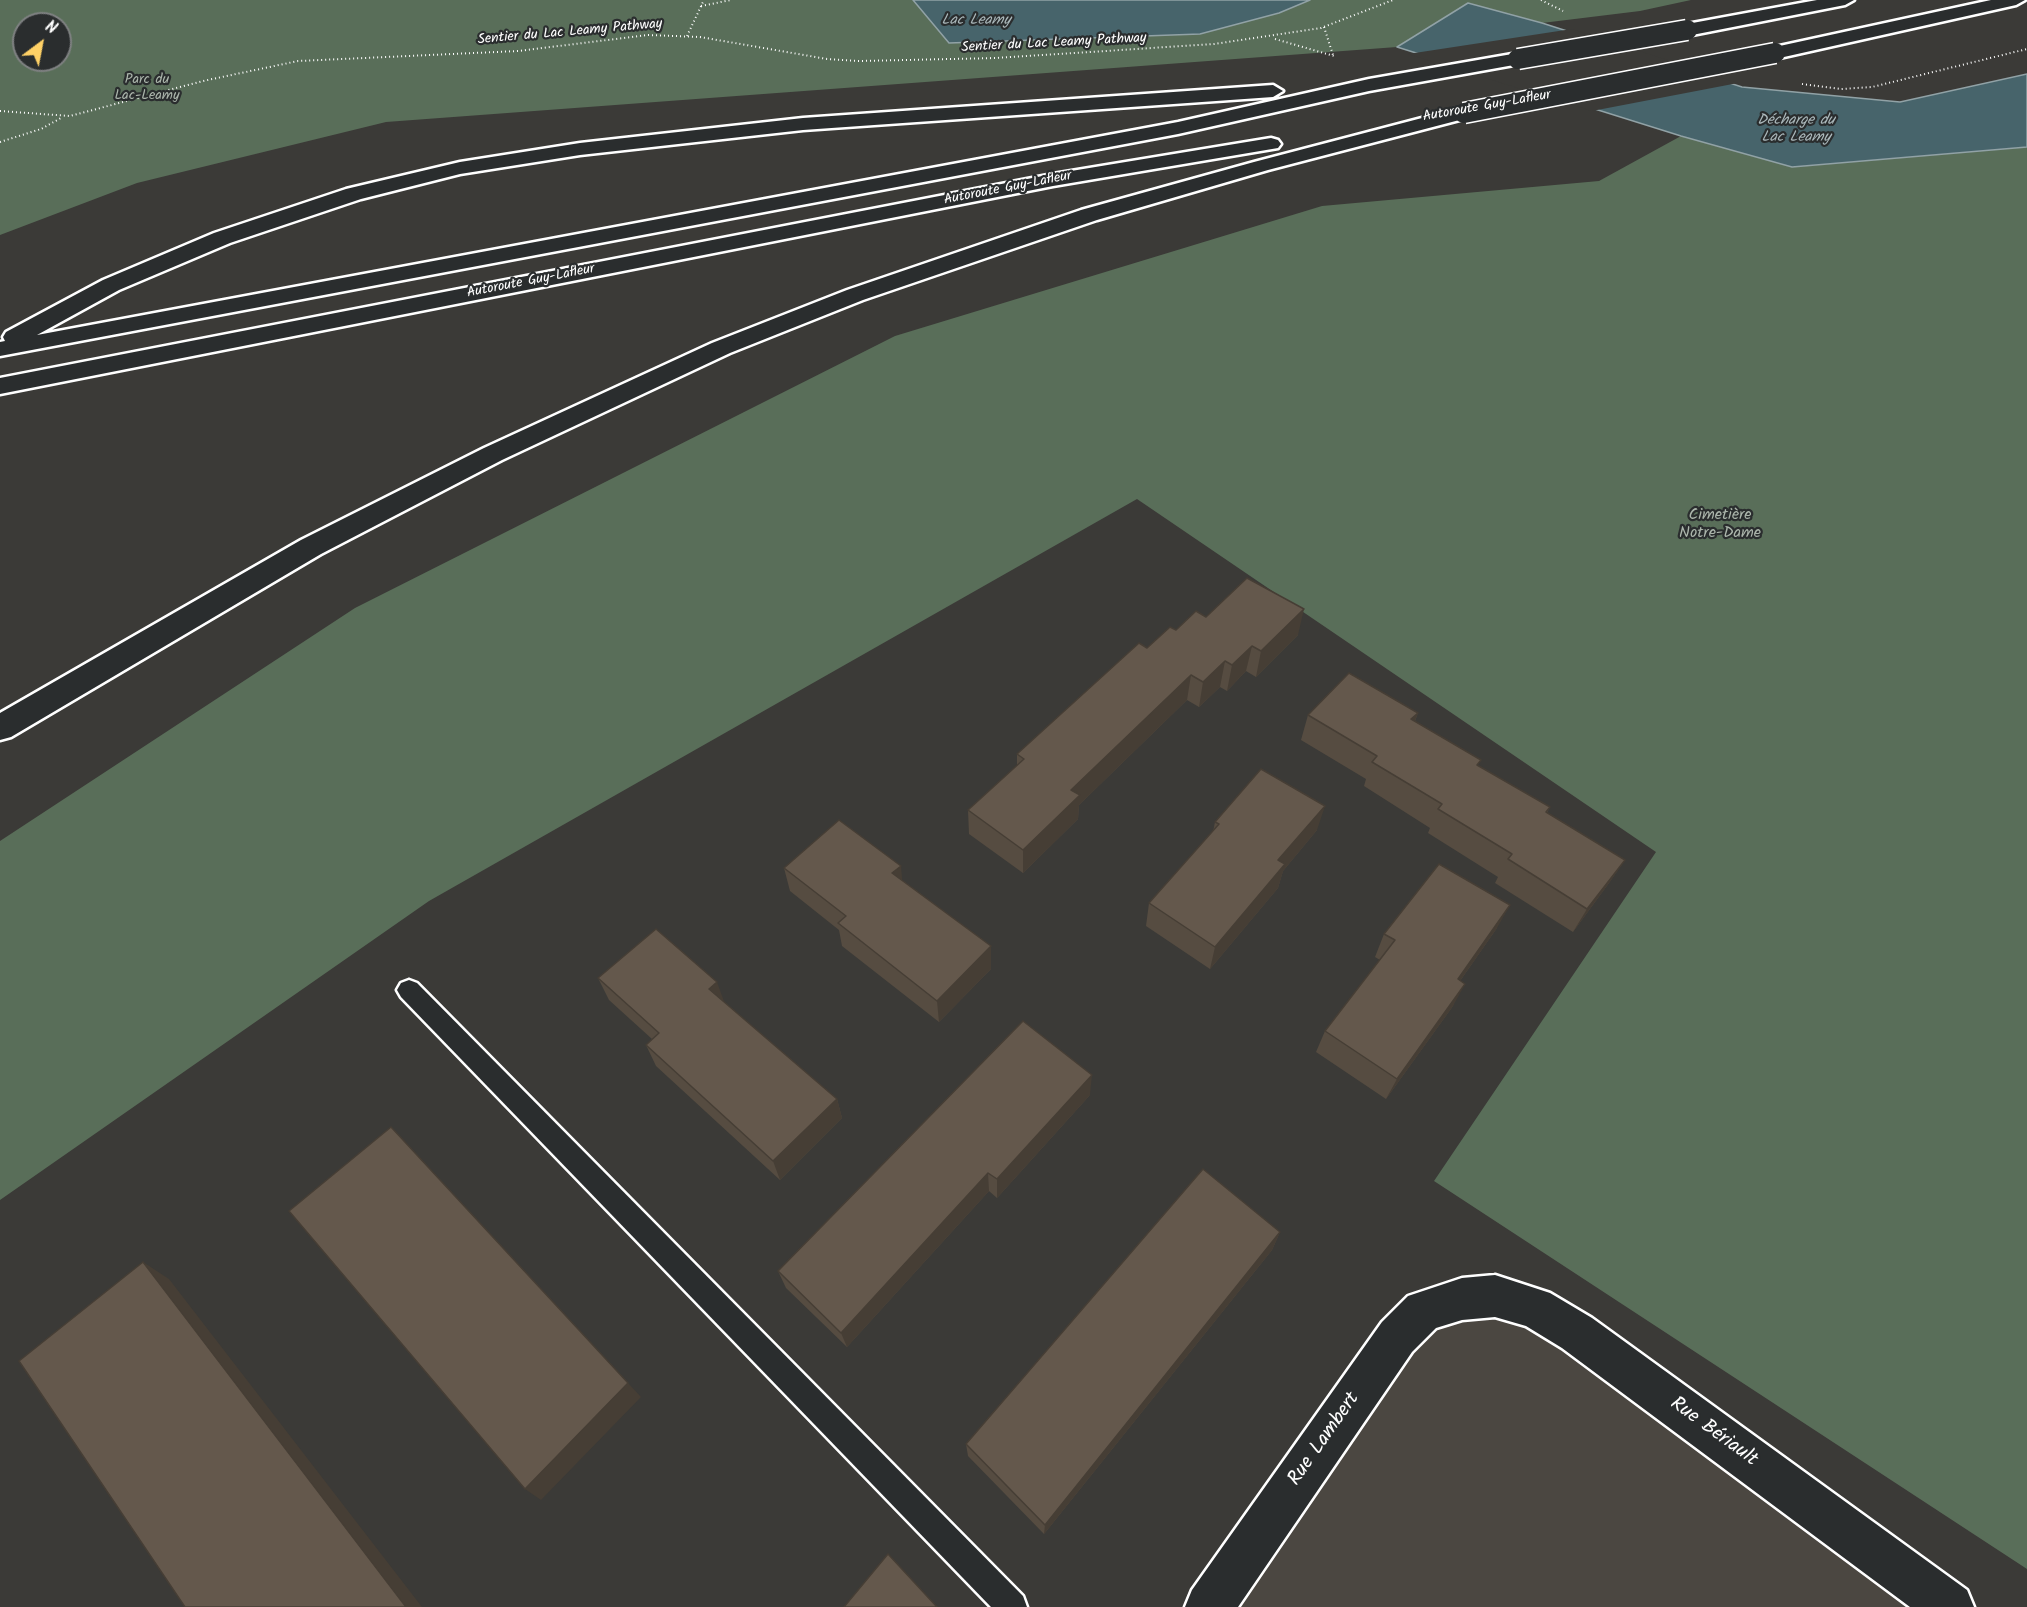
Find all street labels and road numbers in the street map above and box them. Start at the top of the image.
street label: Sentier du Lac Leamy Pathway [477,17,663,49]
street label: Sentier du Lac Leamy Pathway [961,31,1147,57]
street label: Autoroute Guy-Lafleur [1422,87,1552,127]
street label: Autoroute Guy-Lafleur [943,168,1073,210]
street label: Autoroute Guy-Lafleur [466,261,596,303]
street label: Rue Lambert [1284,1389,1366,1491]
street label: Rue Bériault [1664,1393,1762,1473]

